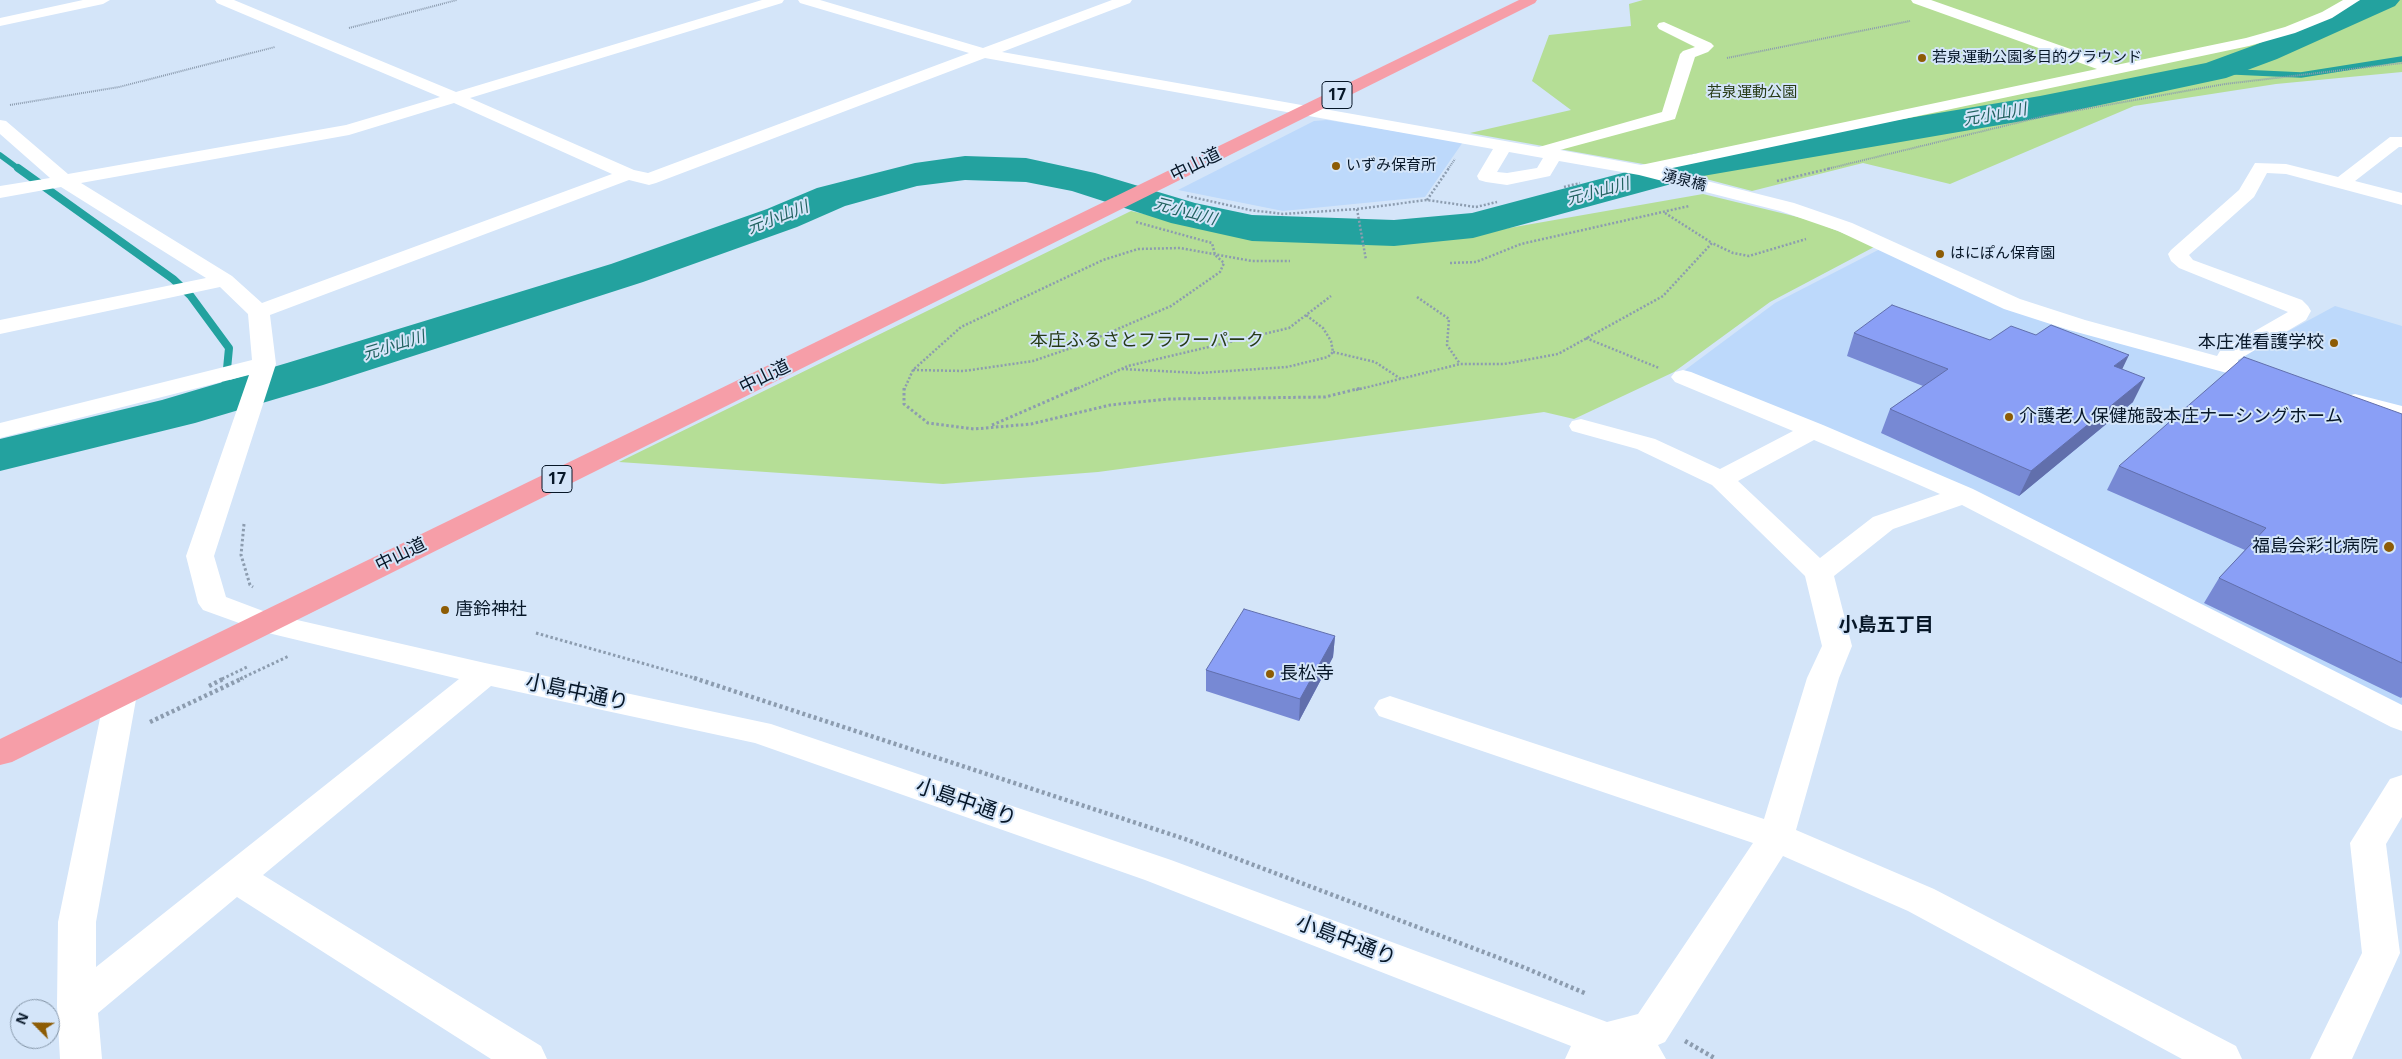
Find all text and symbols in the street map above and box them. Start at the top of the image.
place label: 若泉運動公園多目的グラウンド [1932,49,2142,67]
marker: 若泉運動公園多目的グラウンド [1916,52,1928,64]
road number: 17 [1322,82,1352,108]
park label: 若泉運動公園 [1707,84,1797,102]
water label: 元小山川 [1962,100,2028,130]
street label: 中山道 [1167,143,1225,187]
place label: いずみ保育所 [1346,157,1436,175]
marker: いずみ保育所 [1330,160,1342,172]
street label: 湧泉橋 [1660,167,1708,195]
water label: 元小山川 [1565,174,1631,210]
water label: 元小山川 [1152,194,1218,230]
water label: 元小山川 [745,198,811,238]
place label: はにぽん保育園 [1950,245,2055,263]
marker: はにぽん保育園 [1934,248,1946,260]
water label: 元小山川 [361,327,427,365]
park label: 本庄ふるさとフラワーパーク [1030,330,1264,352]
place label: 本庄准看護学校 [2198,332,2324,354]
marker: 本庄准看護学校 [2328,337,2340,349]
street label: 中山道 [736,355,794,399]
place label: 介護老人保健施設本庄ナーシングホーム [2019,406,2343,428]
marker: 介護老人保健施設本庄ナーシングホーム [2003,411,2015,423]
road number: 17 [542,466,572,492]
street label: 中山道 [372,533,430,577]
place label: 福島会彩北病院 [2252,536,2378,558]
marker: 福島会彩北病院 [2382,540,2396,554]
place label: 唐鈴神社 [455,599,527,621]
marker: 唐鈴神社 [439,604,451,616]
district label: 小島五丁目 [1839,615,1933,637]
place label: 長松寺 [1280,663,1334,685]
marker: 長松寺 [1264,668,1276,680]
street label: 小島中通り [523,670,631,716]
street label: 小島中通り [912,774,1020,832]
street label: 小島中通り [1292,910,1400,972]
north arrow [10,999,60,1049]
text: N [11,1009,33,1027]

